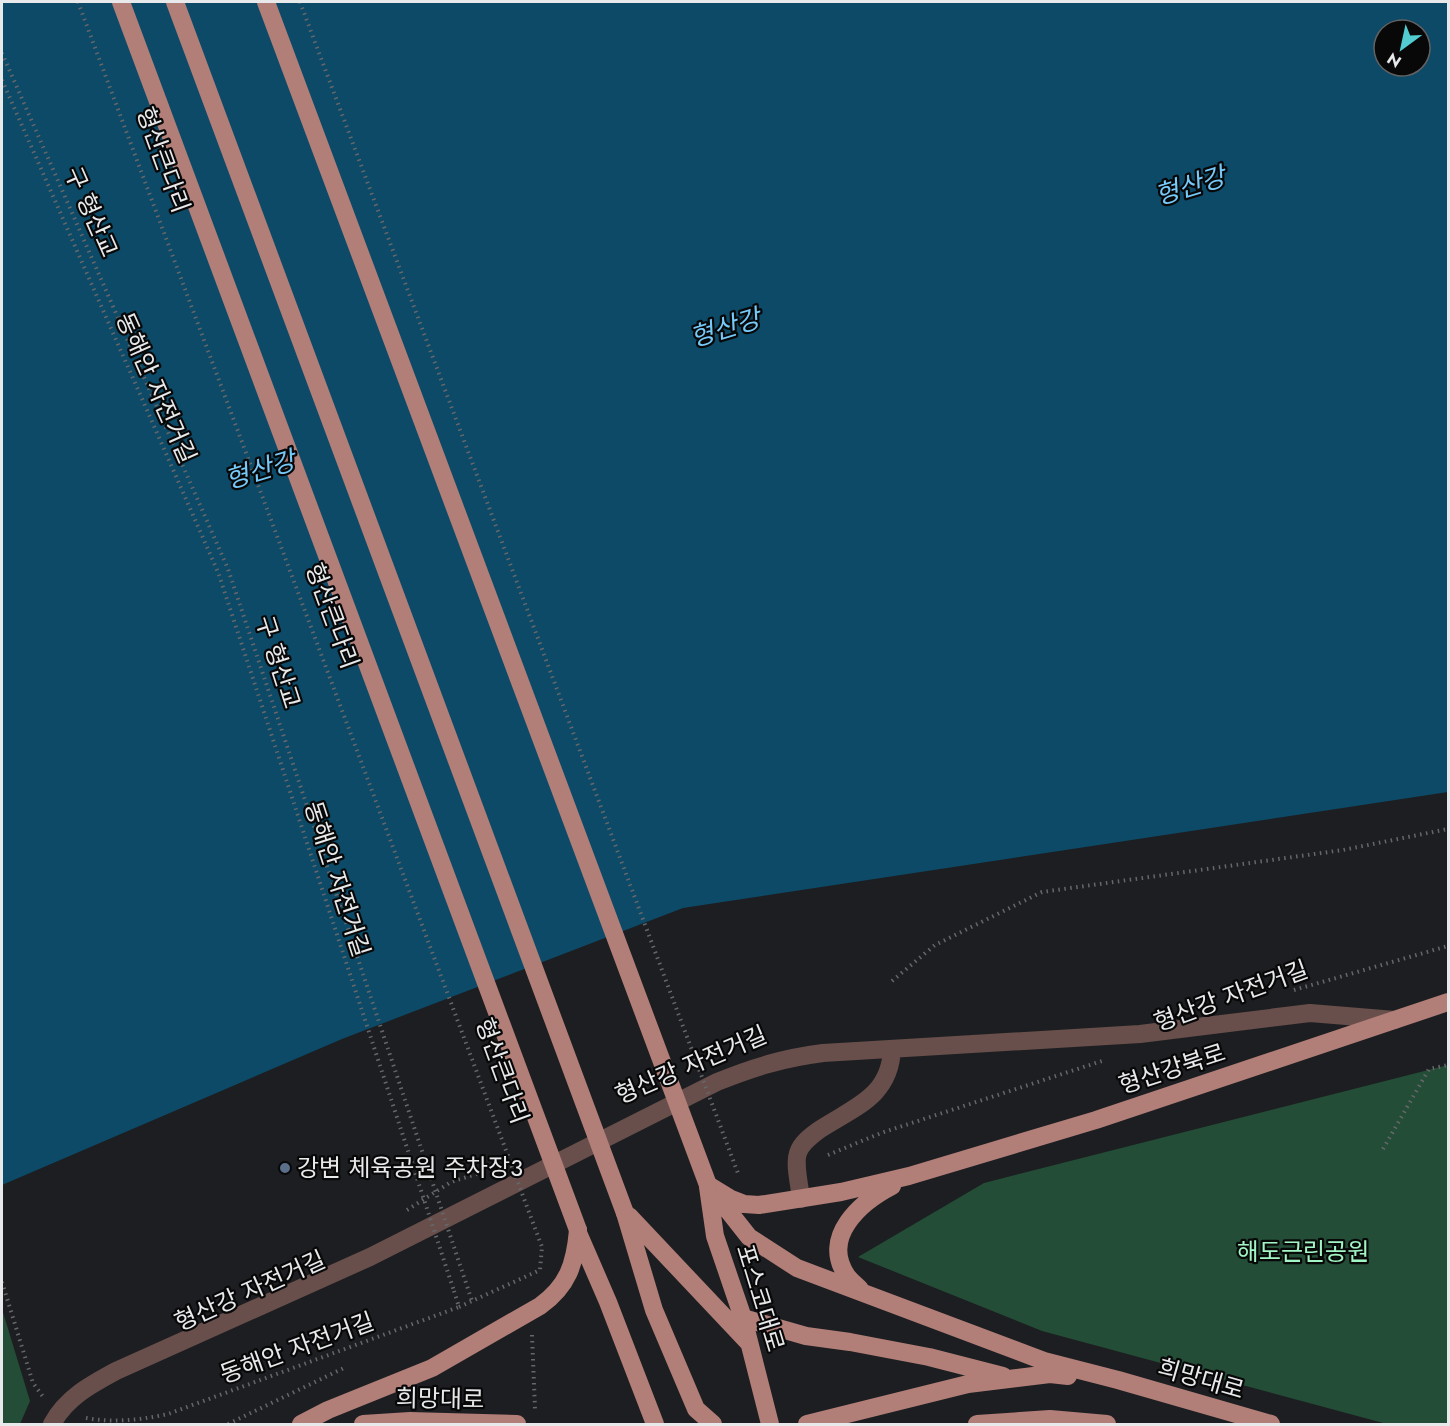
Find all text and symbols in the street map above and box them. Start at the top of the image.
north arrow [1372,18,1432,78]
text: N [1383,47,1406,73]
street label: 형산큰다리 [128,102,199,218]
water label: 형산강 [1150,156,1233,215]
street label: 구 형산교 [56,161,127,263]
water label: 형산강 [685,298,768,357]
street label: 동해안 자전거길 [108,307,205,469]
water label: 형산강 [220,440,303,499]
street label: 형산큰다리 [297,558,368,674]
street label: 구 형산교 [247,611,310,713]
street label: 동해안 자전거길 [296,797,379,961]
street label: 형산강 자전거길 [1149,951,1313,1040]
street label: 형산큰다리 [467,1013,538,1129]
street label: 형산강 자전거길 [610,1017,772,1112]
street label: 형산강북로 [1114,1035,1230,1102]
place label: 강변 체육공원 주차장3 [297,1150,523,1185]
marker: 강변 체육공원 주차장3 [278,1161,292,1175]
park label: 해도근린공원 [1237,1234,1369,1269]
street label: 포스코대로 [728,1240,793,1356]
street label: 형산강 자전거길 [169,1242,331,1339]
street label: 동해안 자전거길 [215,1303,379,1392]
street label: 희망대로 [1154,1350,1248,1408]
street label: 희망대로 [396,1380,484,1417]

